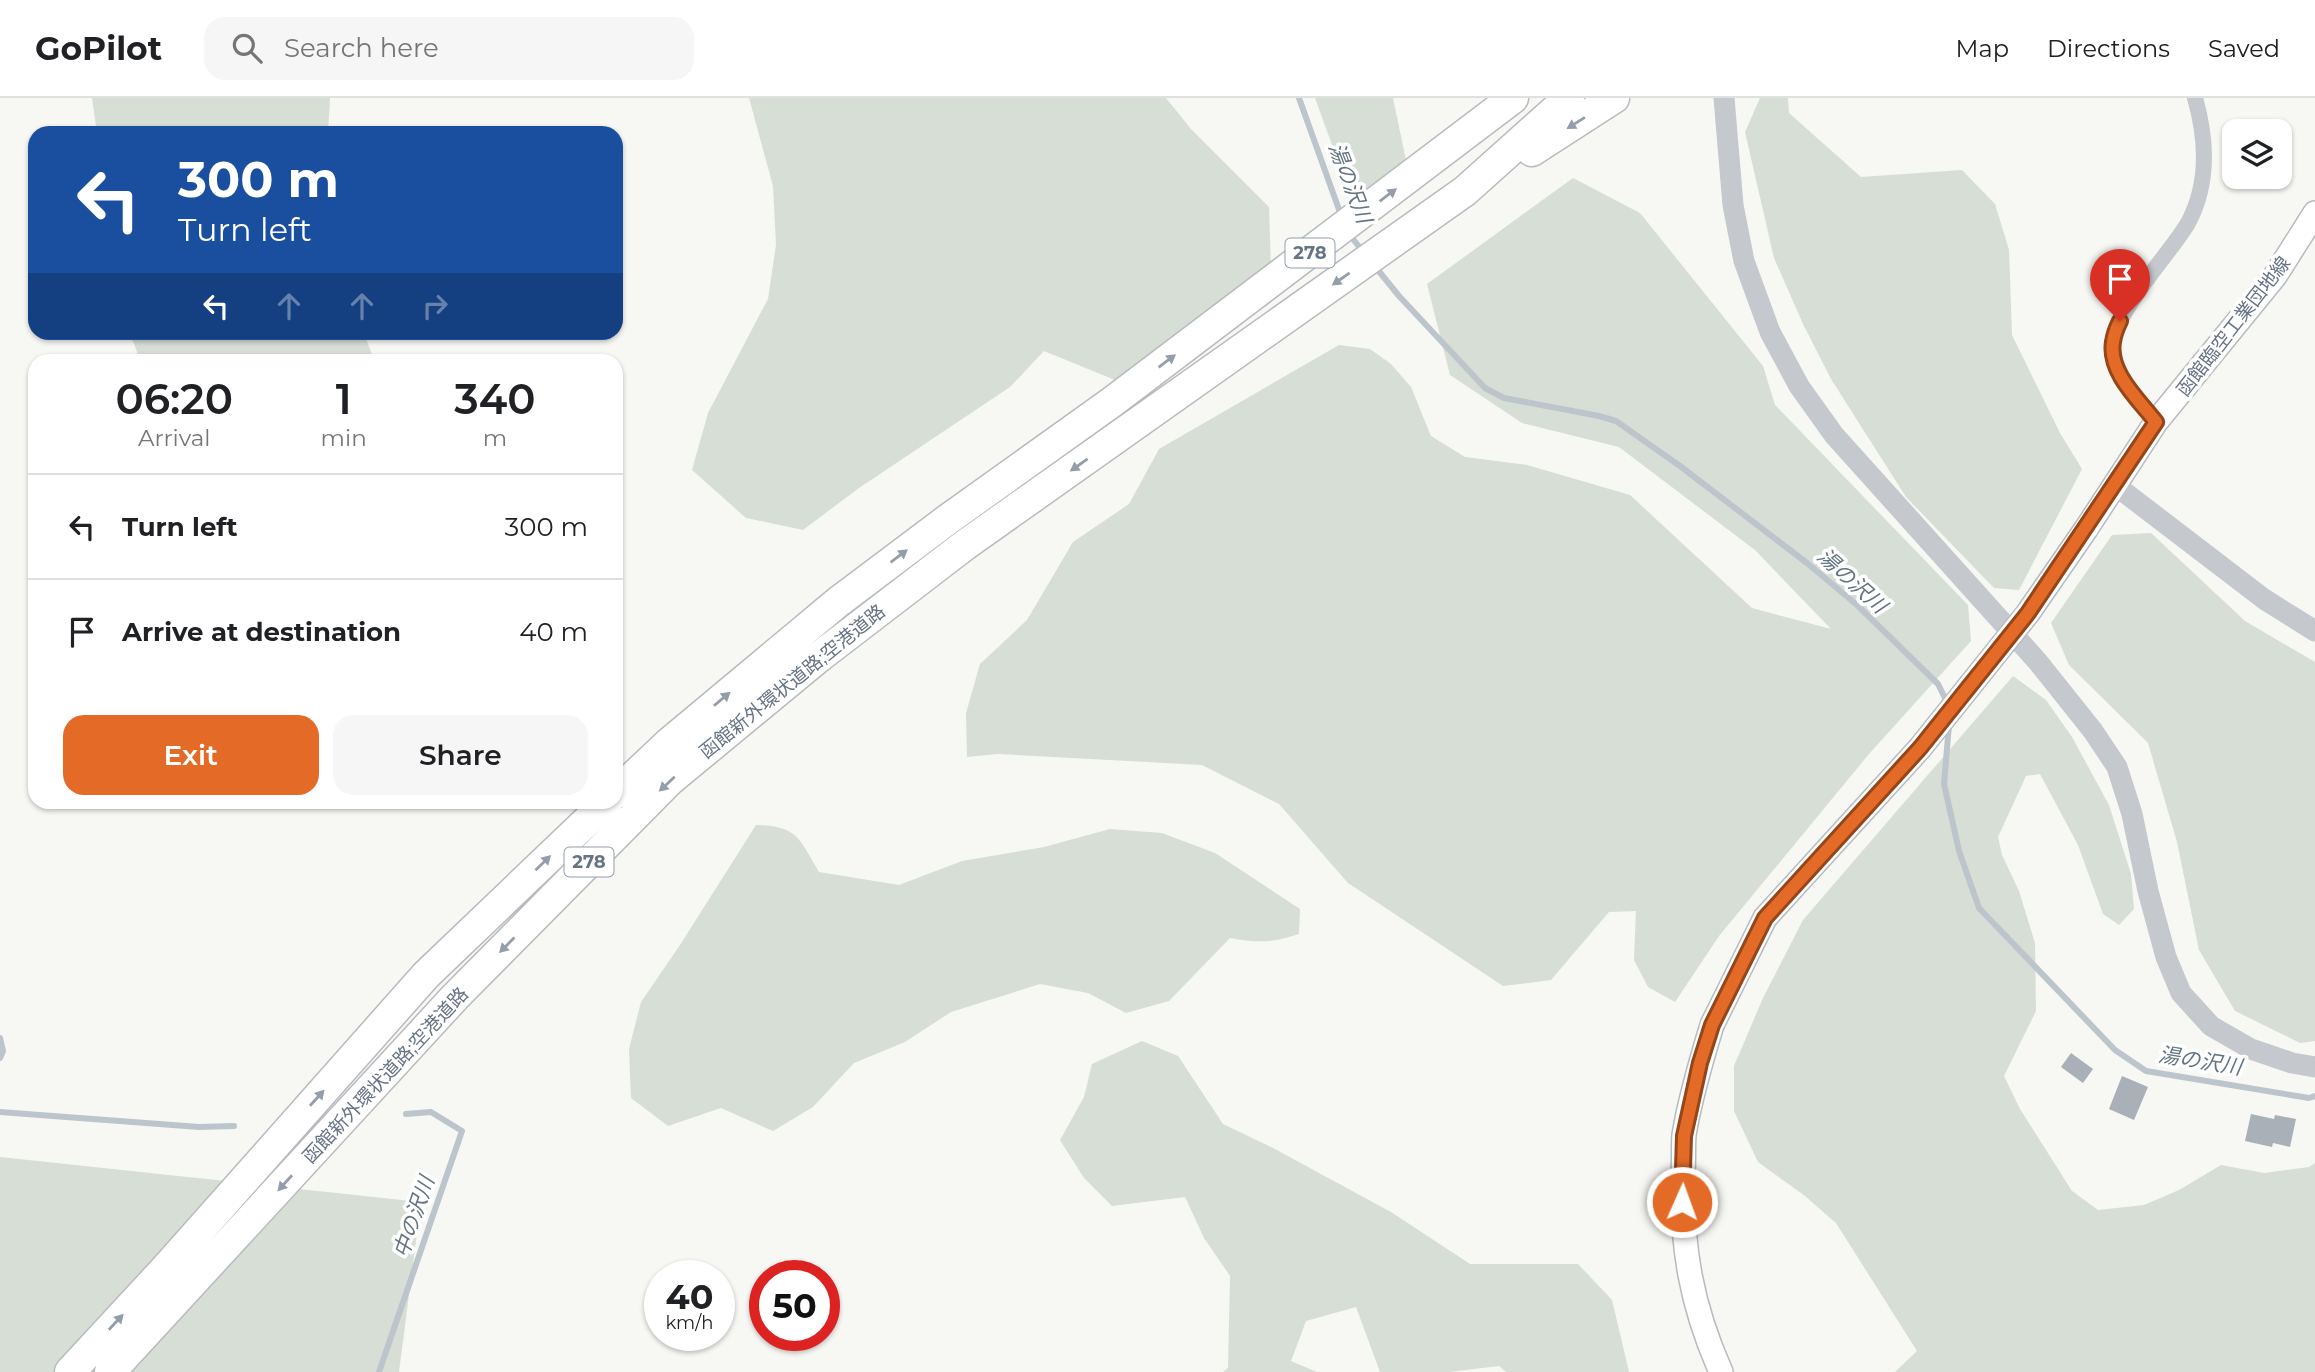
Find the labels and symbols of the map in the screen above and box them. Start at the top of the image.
one-way arrow [1566,117,1585,130]
water label: 湯の沢川 [1324,139,1378,228]
one-way arrow [1378,187,1396,202]
road number: 278 [1286,238,1334,268]
pin [2090,249,2150,321]
street label: 函館臨空工業団地線 [2172,252,2295,401]
one-way arrow [1332,272,1350,286]
one-way arrow [1157,354,1176,368]
one-way arrow [1070,458,1088,472]
water label: 湯の沢川 [1813,543,1893,619]
one-way arrow [889,549,908,563]
street label: 函館新外環状道路;空港道路 [695,599,890,763]
one-way arrow [713,692,730,707]
one-way arrow [659,775,676,791]
road number: 278 [564,848,614,876]
one-way arrow [534,856,551,872]
one-way arrow [499,937,516,953]
street label: 函館新外環状道路;空港道路 [298,983,473,1168]
water label: 湯の沢川 [2157,1042,2245,1080]
one-way arrow [309,1089,325,1107]
position arrow [1645,1165,1719,1239]
water label: 中の沢川 [388,1171,440,1261]
one-way arrow [277,1174,293,1192]
speed limit sign: 50 [749,1260,840,1351]
one-way arrow [108,1314,124,1331]

